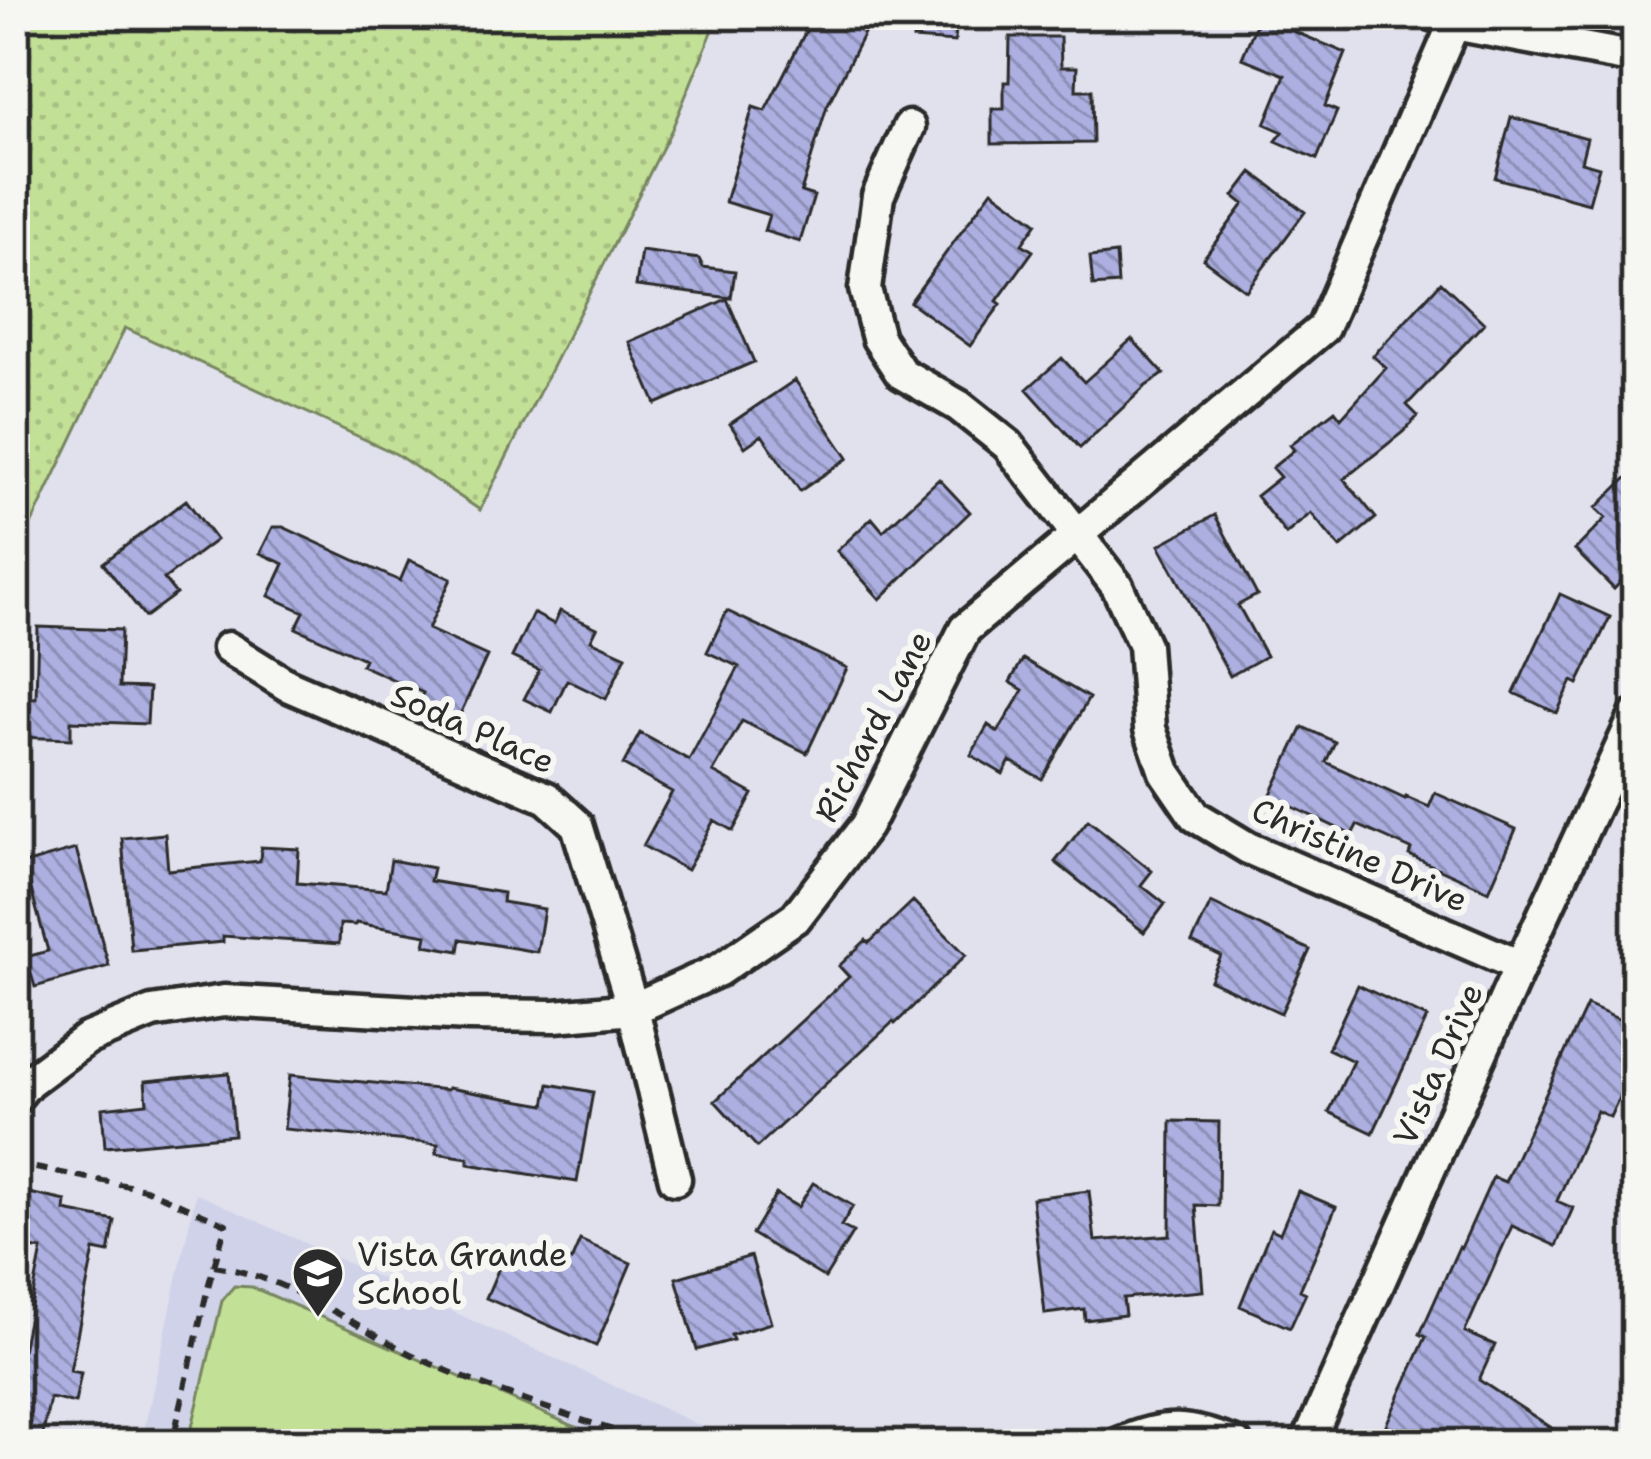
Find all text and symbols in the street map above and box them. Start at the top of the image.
street label: Richard Lane [804,622,942,830]
street label: Soda Place [384,672,562,784]
street label: Christine Drive [1245,787,1475,923]
street label: Vista Drive [1382,976,1494,1152]
place label: Vista Grande School [357,1232,567,1315]
school or university icon: Vista Grande School [290,1245,346,1319]

